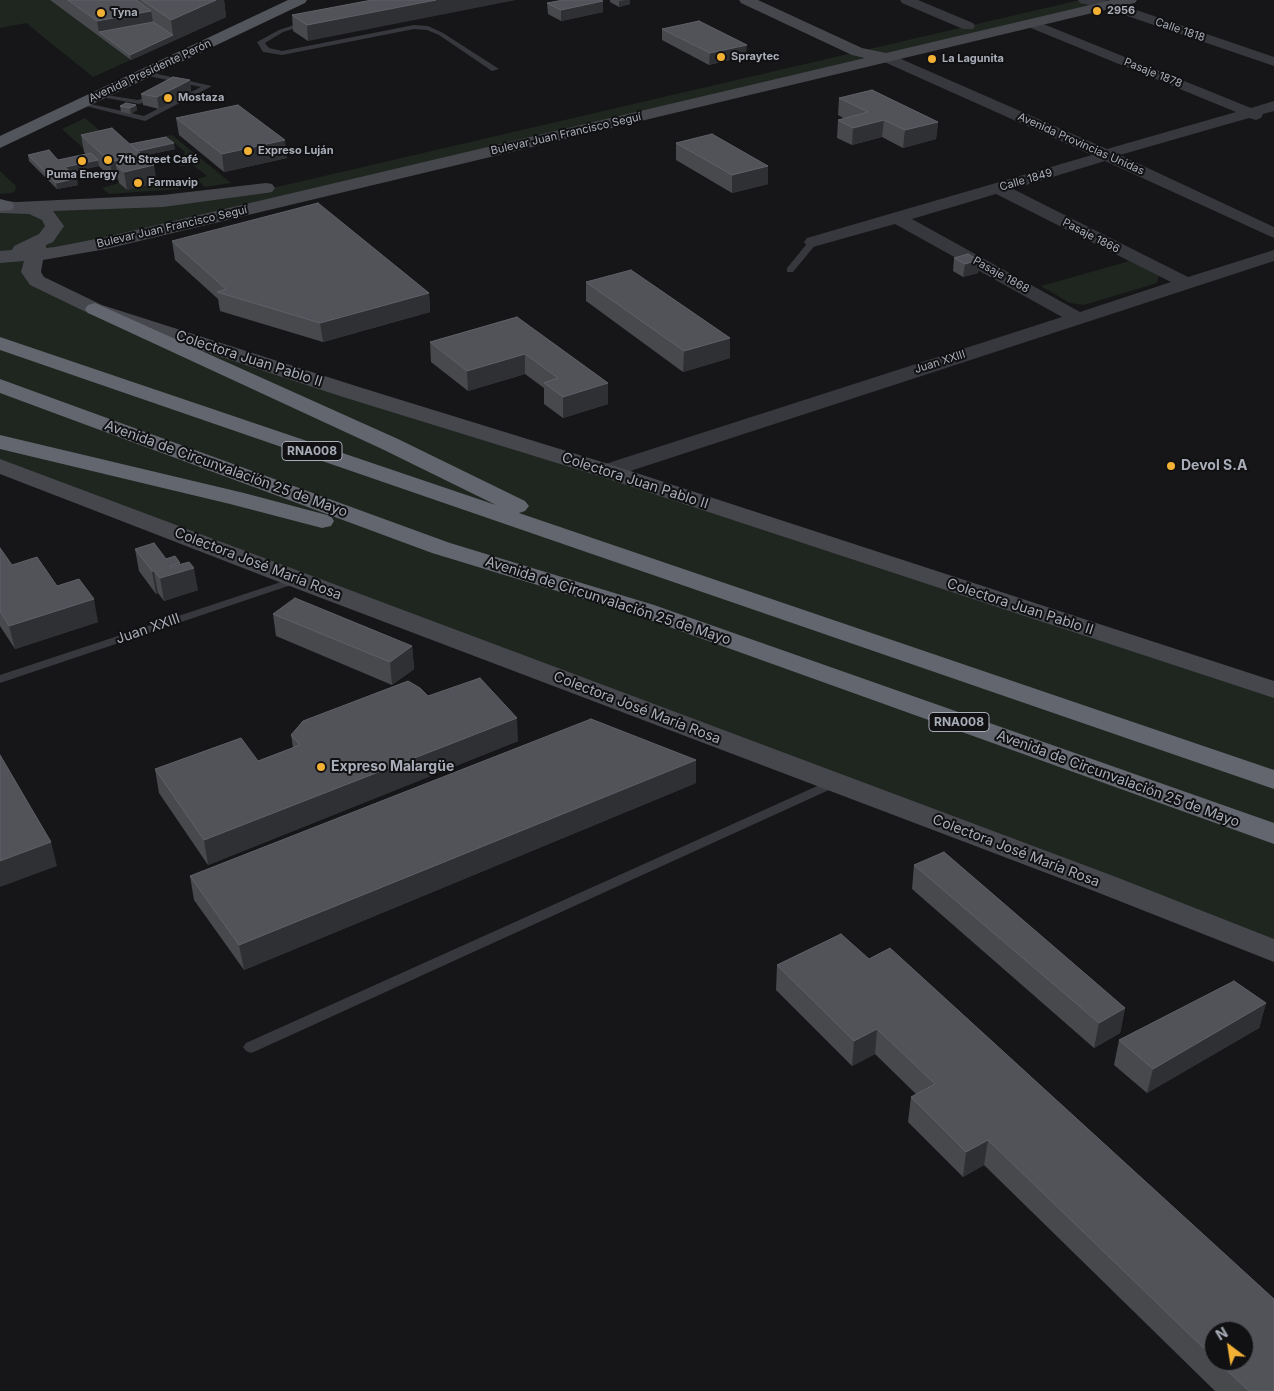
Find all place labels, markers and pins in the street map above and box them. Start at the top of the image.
place label: 2956 [1107,4,1135,18]
marker: 2956 [1091,5,1103,17]
place label: Tyna [111,6,138,20]
marker: Tyna [95,7,107,19]
place label: Spraytec [731,50,779,64]
marker: Spraytec [715,51,727,63]
place label: La Lagunita [942,52,1004,66]
marker: La Lagunita [926,53,938,65]
place label: Mostaza [178,91,224,105]
marker: Mostaza [162,92,174,104]
place label: Expreso Luján [258,144,334,158]
marker: Expreso Luján [242,145,254,157]
place label: 7th Street Café [118,153,198,167]
marker: 7th Street Café [102,154,114,166]
marker: Puma Energy [76,155,88,167]
place label: Puma Energy [47,168,117,182]
place label: Farmavip [148,176,198,190]
marker: Farmavip [132,177,144,189]
place label: Devol S.A [1181,458,1247,474]
marker: Devol S.A [1165,460,1177,472]
place label: Expreso Malargüe [331,759,454,775]
marker: Expreso Malargüe [315,761,327,773]

